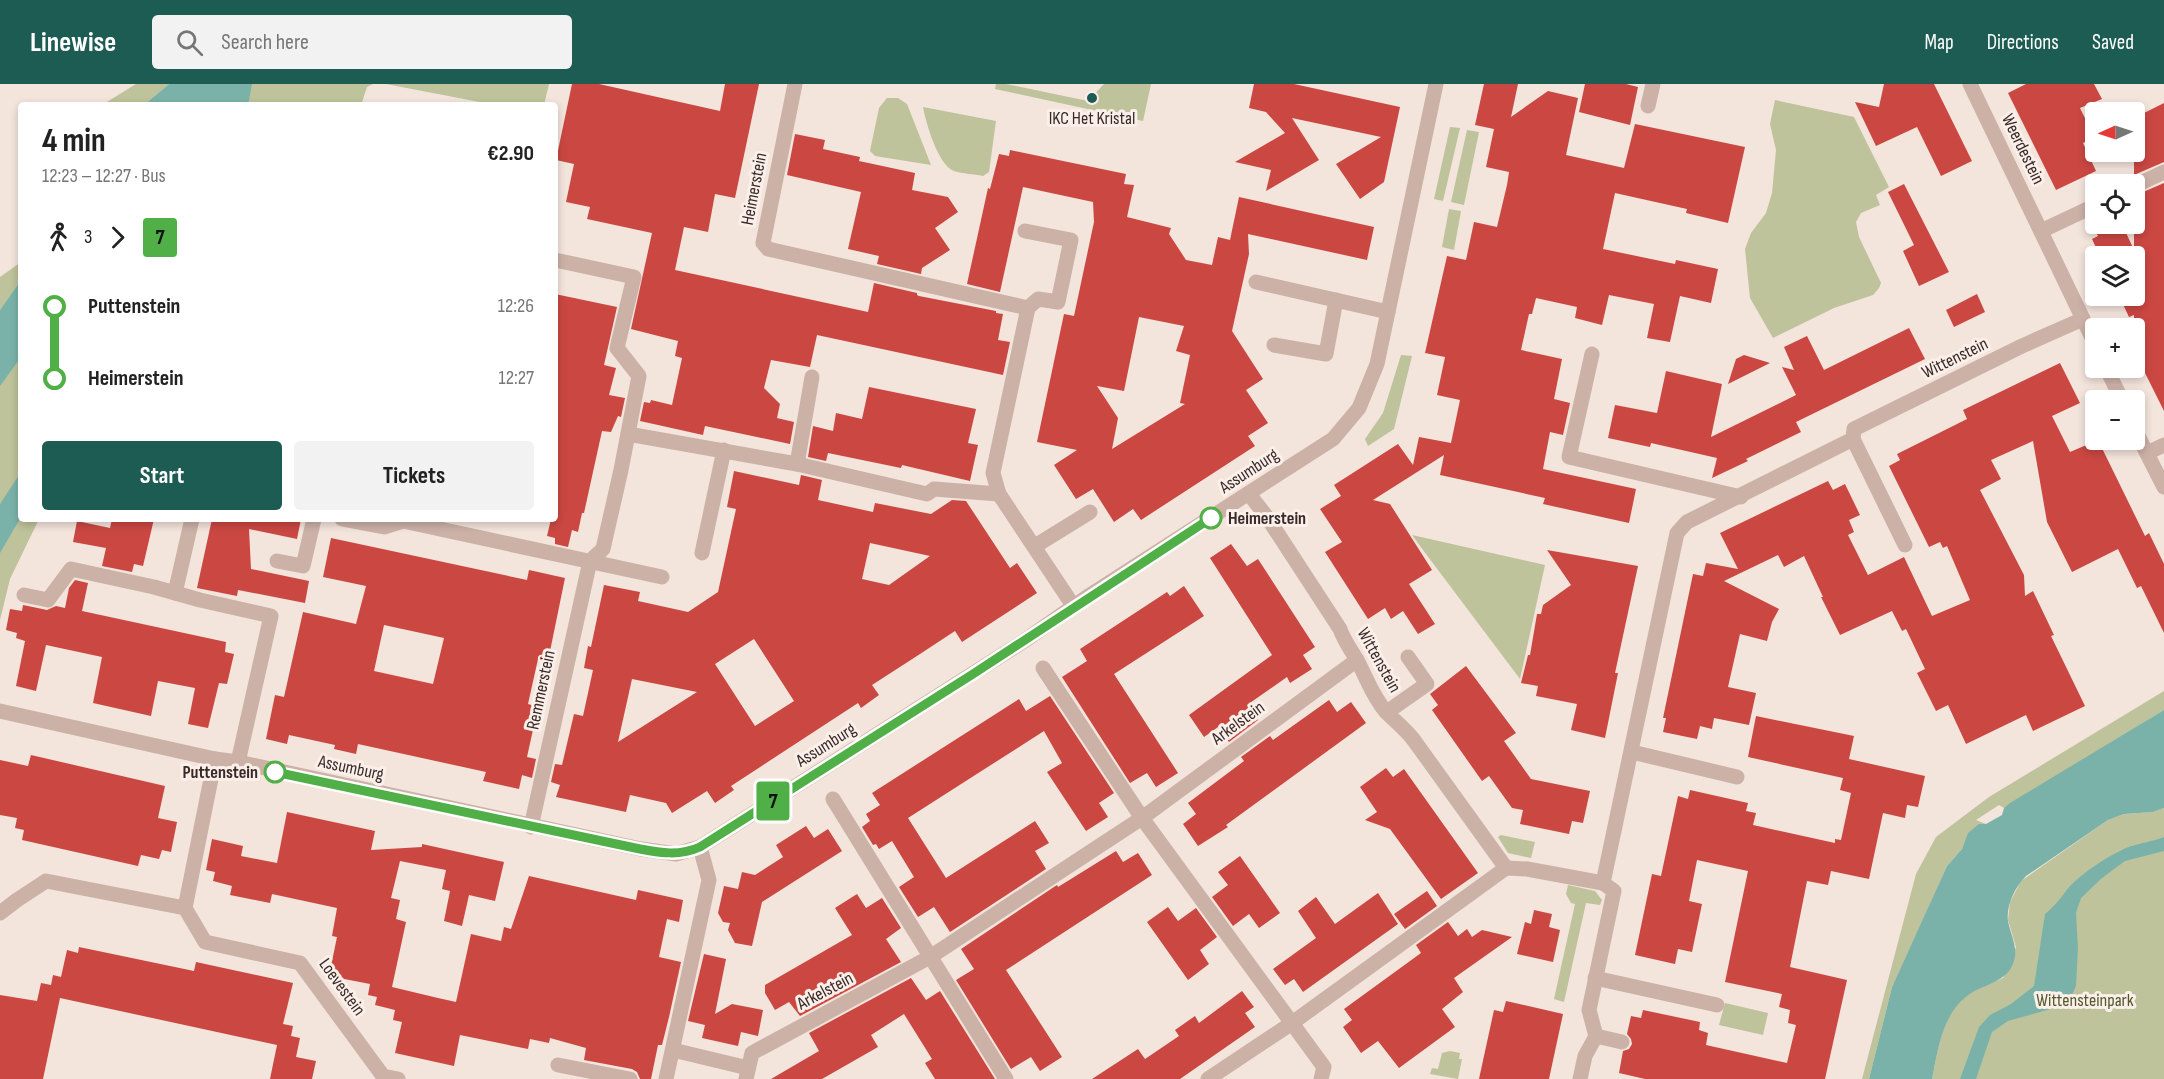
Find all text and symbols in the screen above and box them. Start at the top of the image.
search box [152,15,572,69]
text: Linewise [30,26,116,59]
icon: search [173,26,206,59]
text: Search here [221,29,309,56]
text: Map [1924,30,1954,55]
text: Directions [1987,30,2059,55]
text: Saved [2092,30,2134,55]
marker: IKC Het Kristal [1085,91,1099,105]
north arrow [2085,102,2145,162]
map controls [2085,102,2145,450]
place label: IKC Het Kristal [1049,108,1135,129]
street label: Weerdestein [1997,110,2049,188]
text: 4 min [42,121,106,161]
text: €2.90 [487,140,534,167]
street label: Heimerstein [737,151,771,227]
text: 12:23 – 12:27 · Bus [42,164,166,188]
button: locate [2085,174,2145,234]
icon: walk [42,221,75,254]
icon: forward [101,221,134,254]
text: 3 [84,225,92,249]
text: 7 [155,225,165,250]
button: layers [2085,246,2145,306]
text: Puttenstein [88,293,180,320]
text: 12:26 [498,294,534,318]
button: + [2085,318,2145,378]
street label: Wittenstein [1919,333,1991,383]
text: Heimerstein [88,365,183,392]
text: 12:27 [499,366,534,390]
button: − [2085,390,2145,450]
button: Start [42,441,282,510]
button: Tickets [294,441,534,510]
street label: Assumburg [1215,444,1283,498]
marker: Heimerstein [1200,507,1222,529]
place label: Heimerstein [1228,508,1306,529]
street label: Wittenstein [1353,624,1405,696]
street label: Remmerstein [522,648,560,732]
street label: Arkelstein [1207,697,1269,750]
street label: Assumburg [791,718,860,772]
street label: Assumburg [315,751,386,785]
marker: Puttenstein [264,761,286,783]
place label: Puttenstein [182,762,258,783]
line badge: 7 [754,782,792,820]
text: 7 [768,789,778,814]
street label: Loevestein [314,954,370,1020]
street label: Arkelstein [792,968,857,1015]
park label: Wittensteinpark [2036,990,2134,1011]

